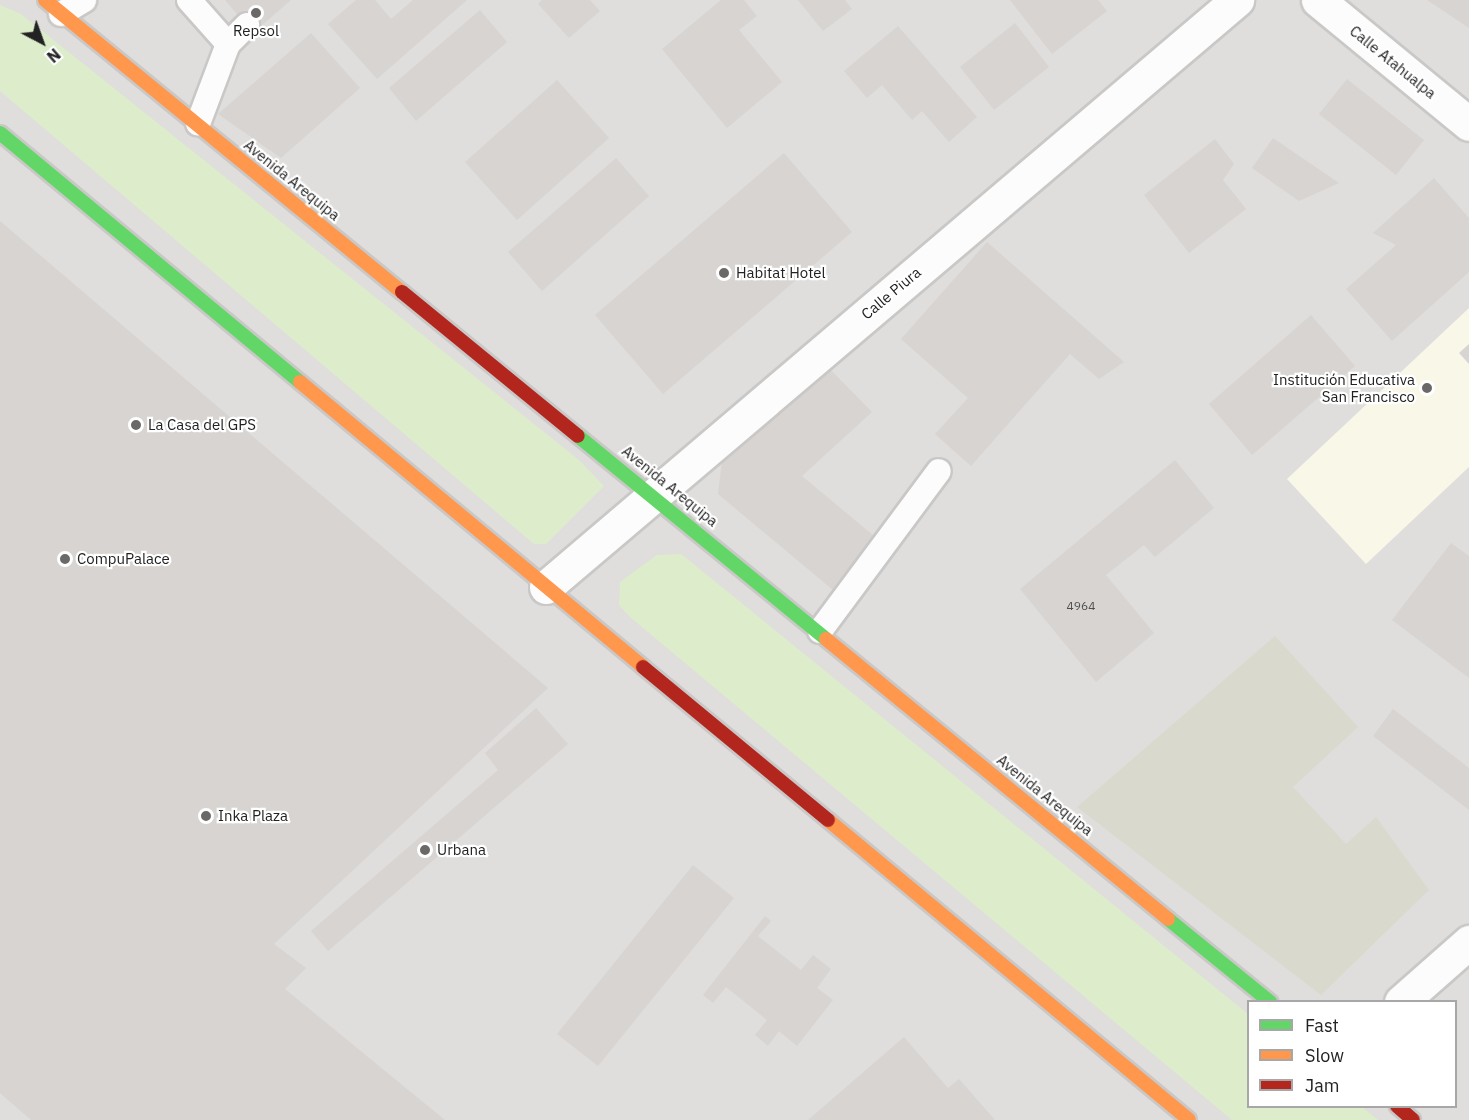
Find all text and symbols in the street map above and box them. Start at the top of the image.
marker: Repsol [249,6,263,20]
north arrow [12,12,72,72]
place label: Repsol [233,22,279,40]
street label: Calle Atahualpa [1346,22,1440,102]
text: N [43,44,65,67]
street label: Avenida Arequipa [240,136,344,224]
street label: Calle Piura [858,263,924,323]
place label: Habitat Hotel [736,264,826,282]
marker: Habitat Hotel [717,266,731,280]
place label: Institución Educativa San Francisco [1273,370,1415,405]
marker: Institución Educativa San Francisco [1420,381,1434,395]
place label: La Casa del GPS [148,416,256,434]
marker: La Casa del GPS [129,418,143,432]
street label: Avenida Arequipa [618,442,722,530]
place label: CompuPalace [77,550,170,568]
marker: CompuPalace [58,552,72,566]
house number: 4964 [1067,599,1095,613]
street label: Avenida Arequipa [993,751,1097,839]
place label: Inka Plaza [218,807,288,825]
marker: Inka Plaza [199,809,213,823]
place label: Urbana [437,841,486,859]
marker: Urbana [418,843,432,857]
legend [1247,1000,1457,1108]
text: Fast [1305,1014,1339,1037]
text: Slow [1305,1044,1344,1067]
text: Jam [1305,1074,1340,1097]

